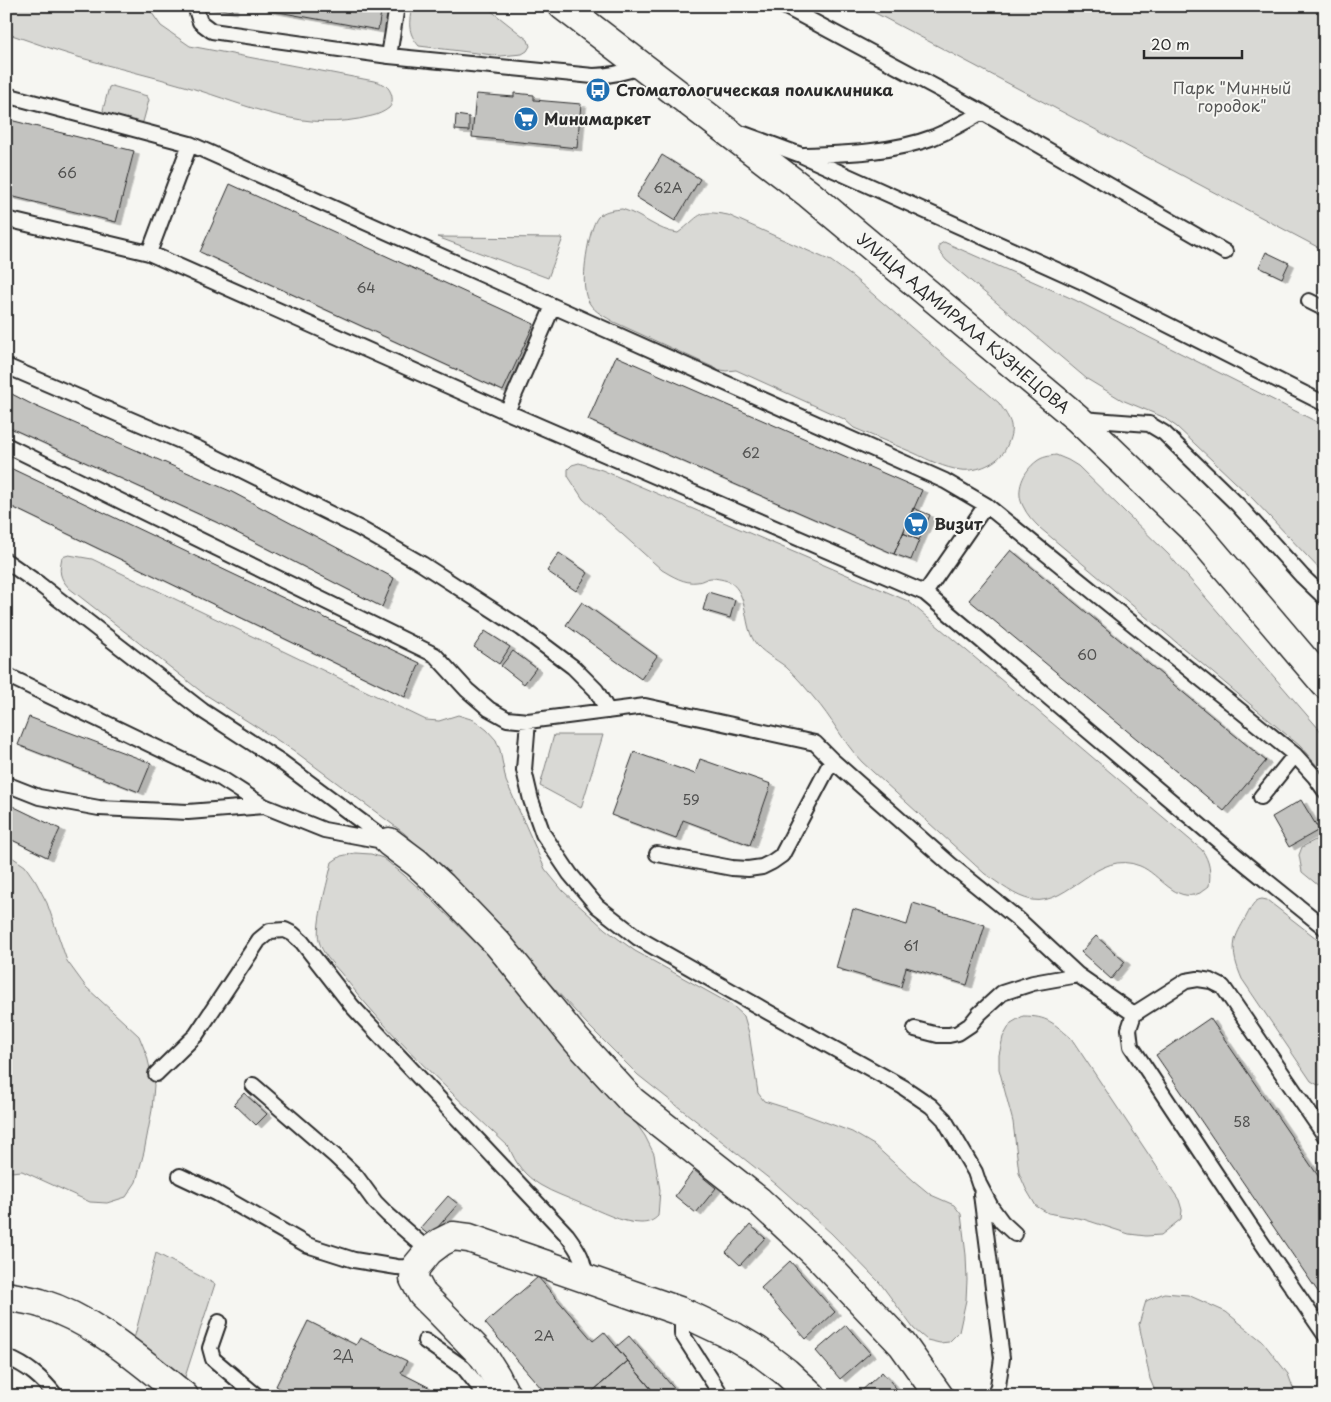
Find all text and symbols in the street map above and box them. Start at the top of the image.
scale bar [1144,28,1241,60]
text: 20 m [1151,32,1190,55]
park label: Парк "Минный городок" [1173,75,1291,117]
bus stop icon: Стоматологическая поликлиника [585,77,611,103]
place label: Стоматологическая поликлиника [616,77,894,101]
supermarket icon: Минимаркет [513,106,539,132]
place label: Минимаркет [544,106,651,130]
house number: 66 [57,162,77,183]
house number: 62А [653,177,683,198]
street label: УЛИЦА АДМИРАЛА КУЗНЕЦОВА [853,226,1076,419]
house number: 64 [356,277,376,298]
house number: 62 [742,442,760,463]
supermarket icon: Визит [903,511,929,537]
place label: Визит [934,511,983,535]
house number: 60 [1077,644,1097,665]
house number: 59 [682,789,700,810]
house number: 61 [903,935,919,956]
house number: 58 [1233,1111,1251,1132]
house number: 2А [534,1325,555,1346]
house number: 2Д [333,1344,353,1365]

